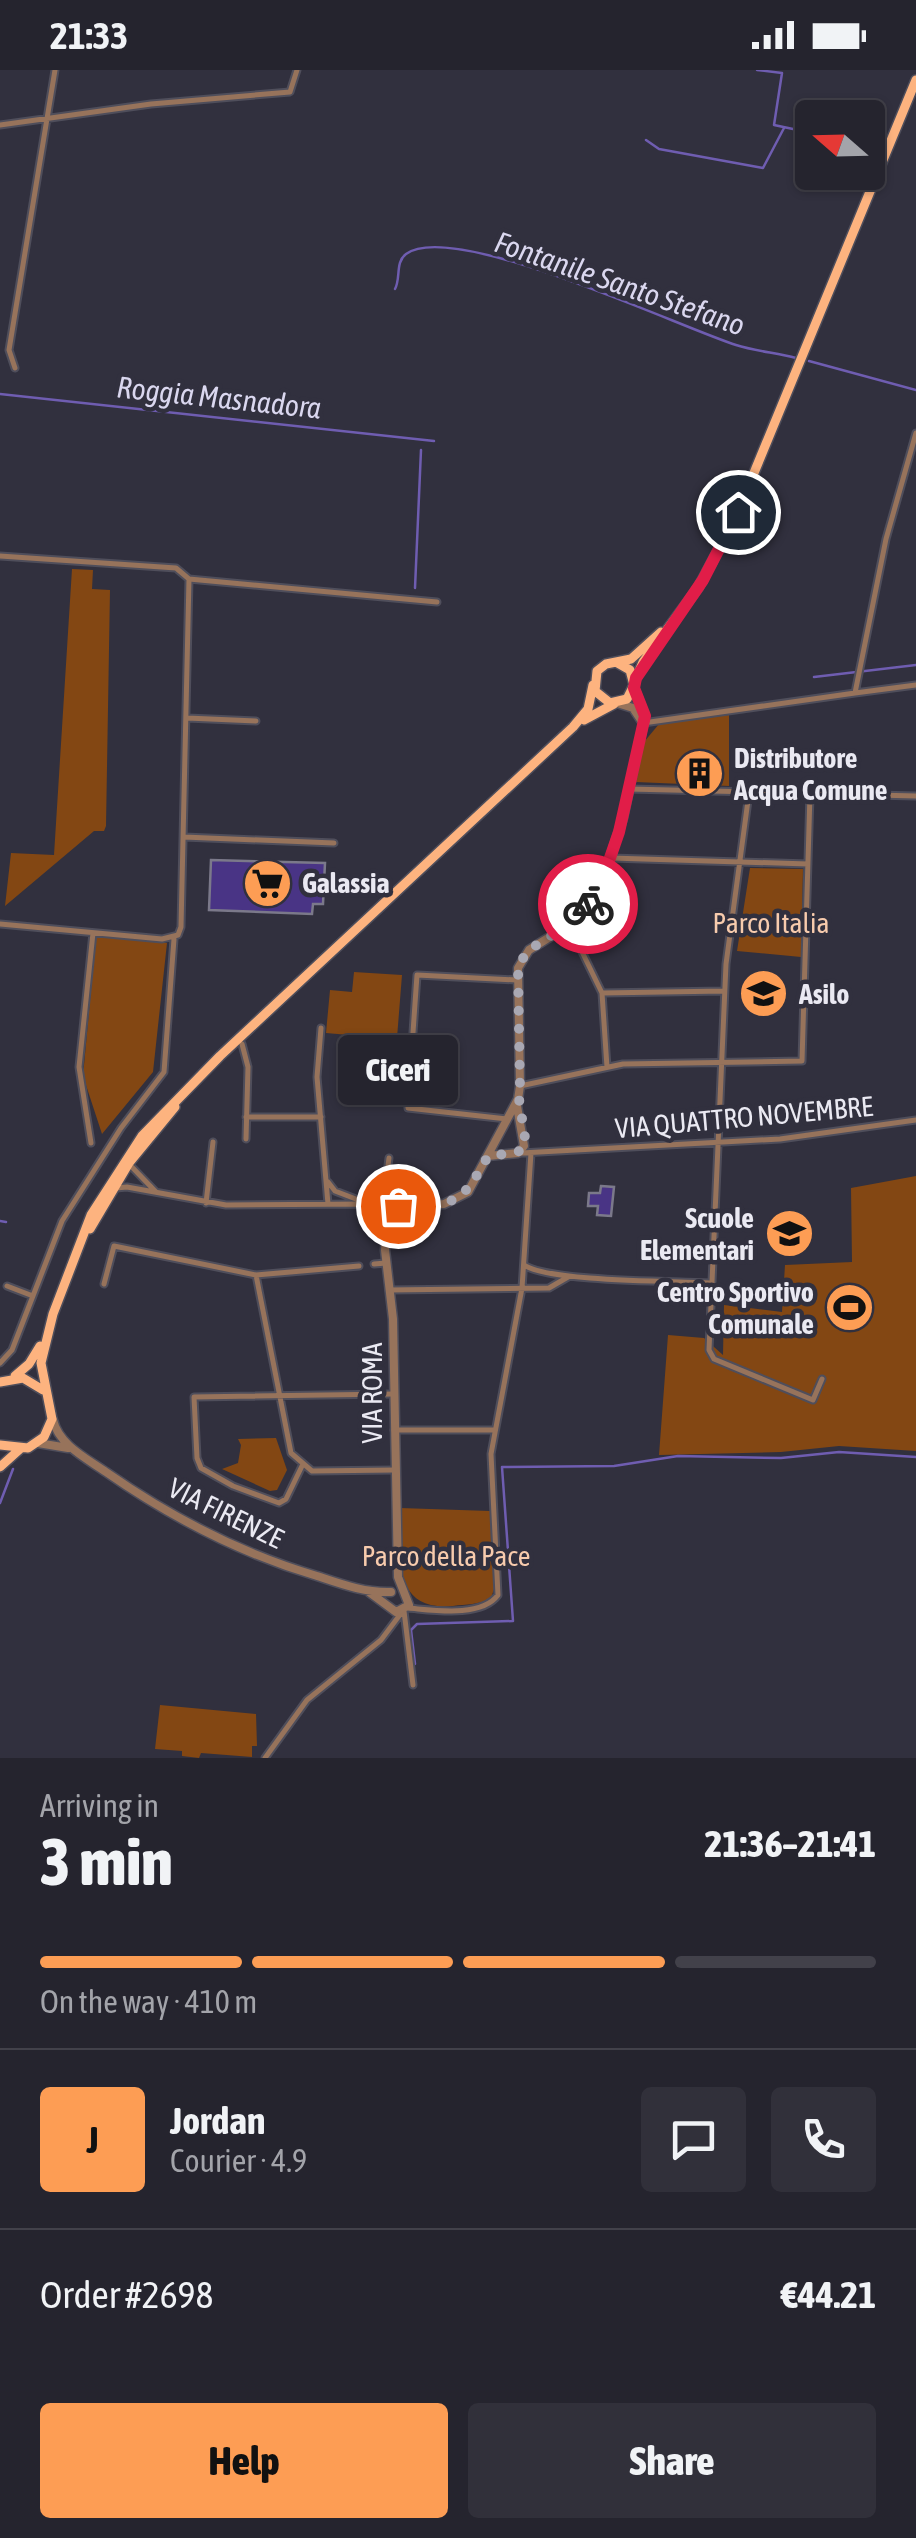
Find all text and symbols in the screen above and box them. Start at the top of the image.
text: 21:33 [50,14,128,57]
north arrow [795,100,885,190]
map controls [795,100,885,190]
water label: Fontanile Santo Stefano [491,224,749,342]
water label: Roggia Masnadora [115,369,323,425]
pin [696,470,781,555]
icon: home [711,485,766,540]
place label: Distributore Acqua Comune [733,742,887,806]
building icon: Distributore Acqua Comune [673,748,725,800]
courier [538,854,638,954]
supermarket icon: Galassia [241,857,293,909]
place label: Galassia [302,867,390,899]
icon: bike [561,877,616,932]
park label: Parco Italia [713,907,829,939]
school or university icon: Asilo [738,968,790,1020]
place label: Asilo [798,978,849,1010]
callout: Ciceri [338,1036,458,1106]
text: Ciceri [366,1051,430,1088]
street label: VIA QUATTRO NOVEMBRE [614,1090,874,1144]
pin [356,1164,441,1249]
icon: bag [371,1179,426,1234]
place label: Scuole Elementari [640,1202,754,1266]
school or university icon: Scuole Elementari [763,1208,815,1260]
place label: Centro Sportivo Comunale [657,1276,814,1340]
sports icon: Centro Sportivo Comunale [823,1282,875,1334]
street label: VIA ROMA [356,1342,388,1443]
street label: VIA FIRENZE [163,1471,289,1555]
park label: Parco della Pace [362,1540,530,1572]
text: Arriving in [40,1787,159,1824]
text: 21:36–21:41 [704,1822,876,1865]
text: 3 min [40,1824,173,1899]
text: On the way · 410 m [40,1983,257,2020]
button: chat [641,2087,746,2192]
button: phone [771,2087,876,2192]
text: Jordan [170,2099,265,2142]
text: J [86,2118,99,2161]
text: Courier · 4.9 [170,2142,307,2179]
text: Order #2698 [40,2273,213,2316]
text: €44.21 [781,2273,876,2316]
button: Help [40,2403,448,2518]
button: Share [468,2403,876,2518]

